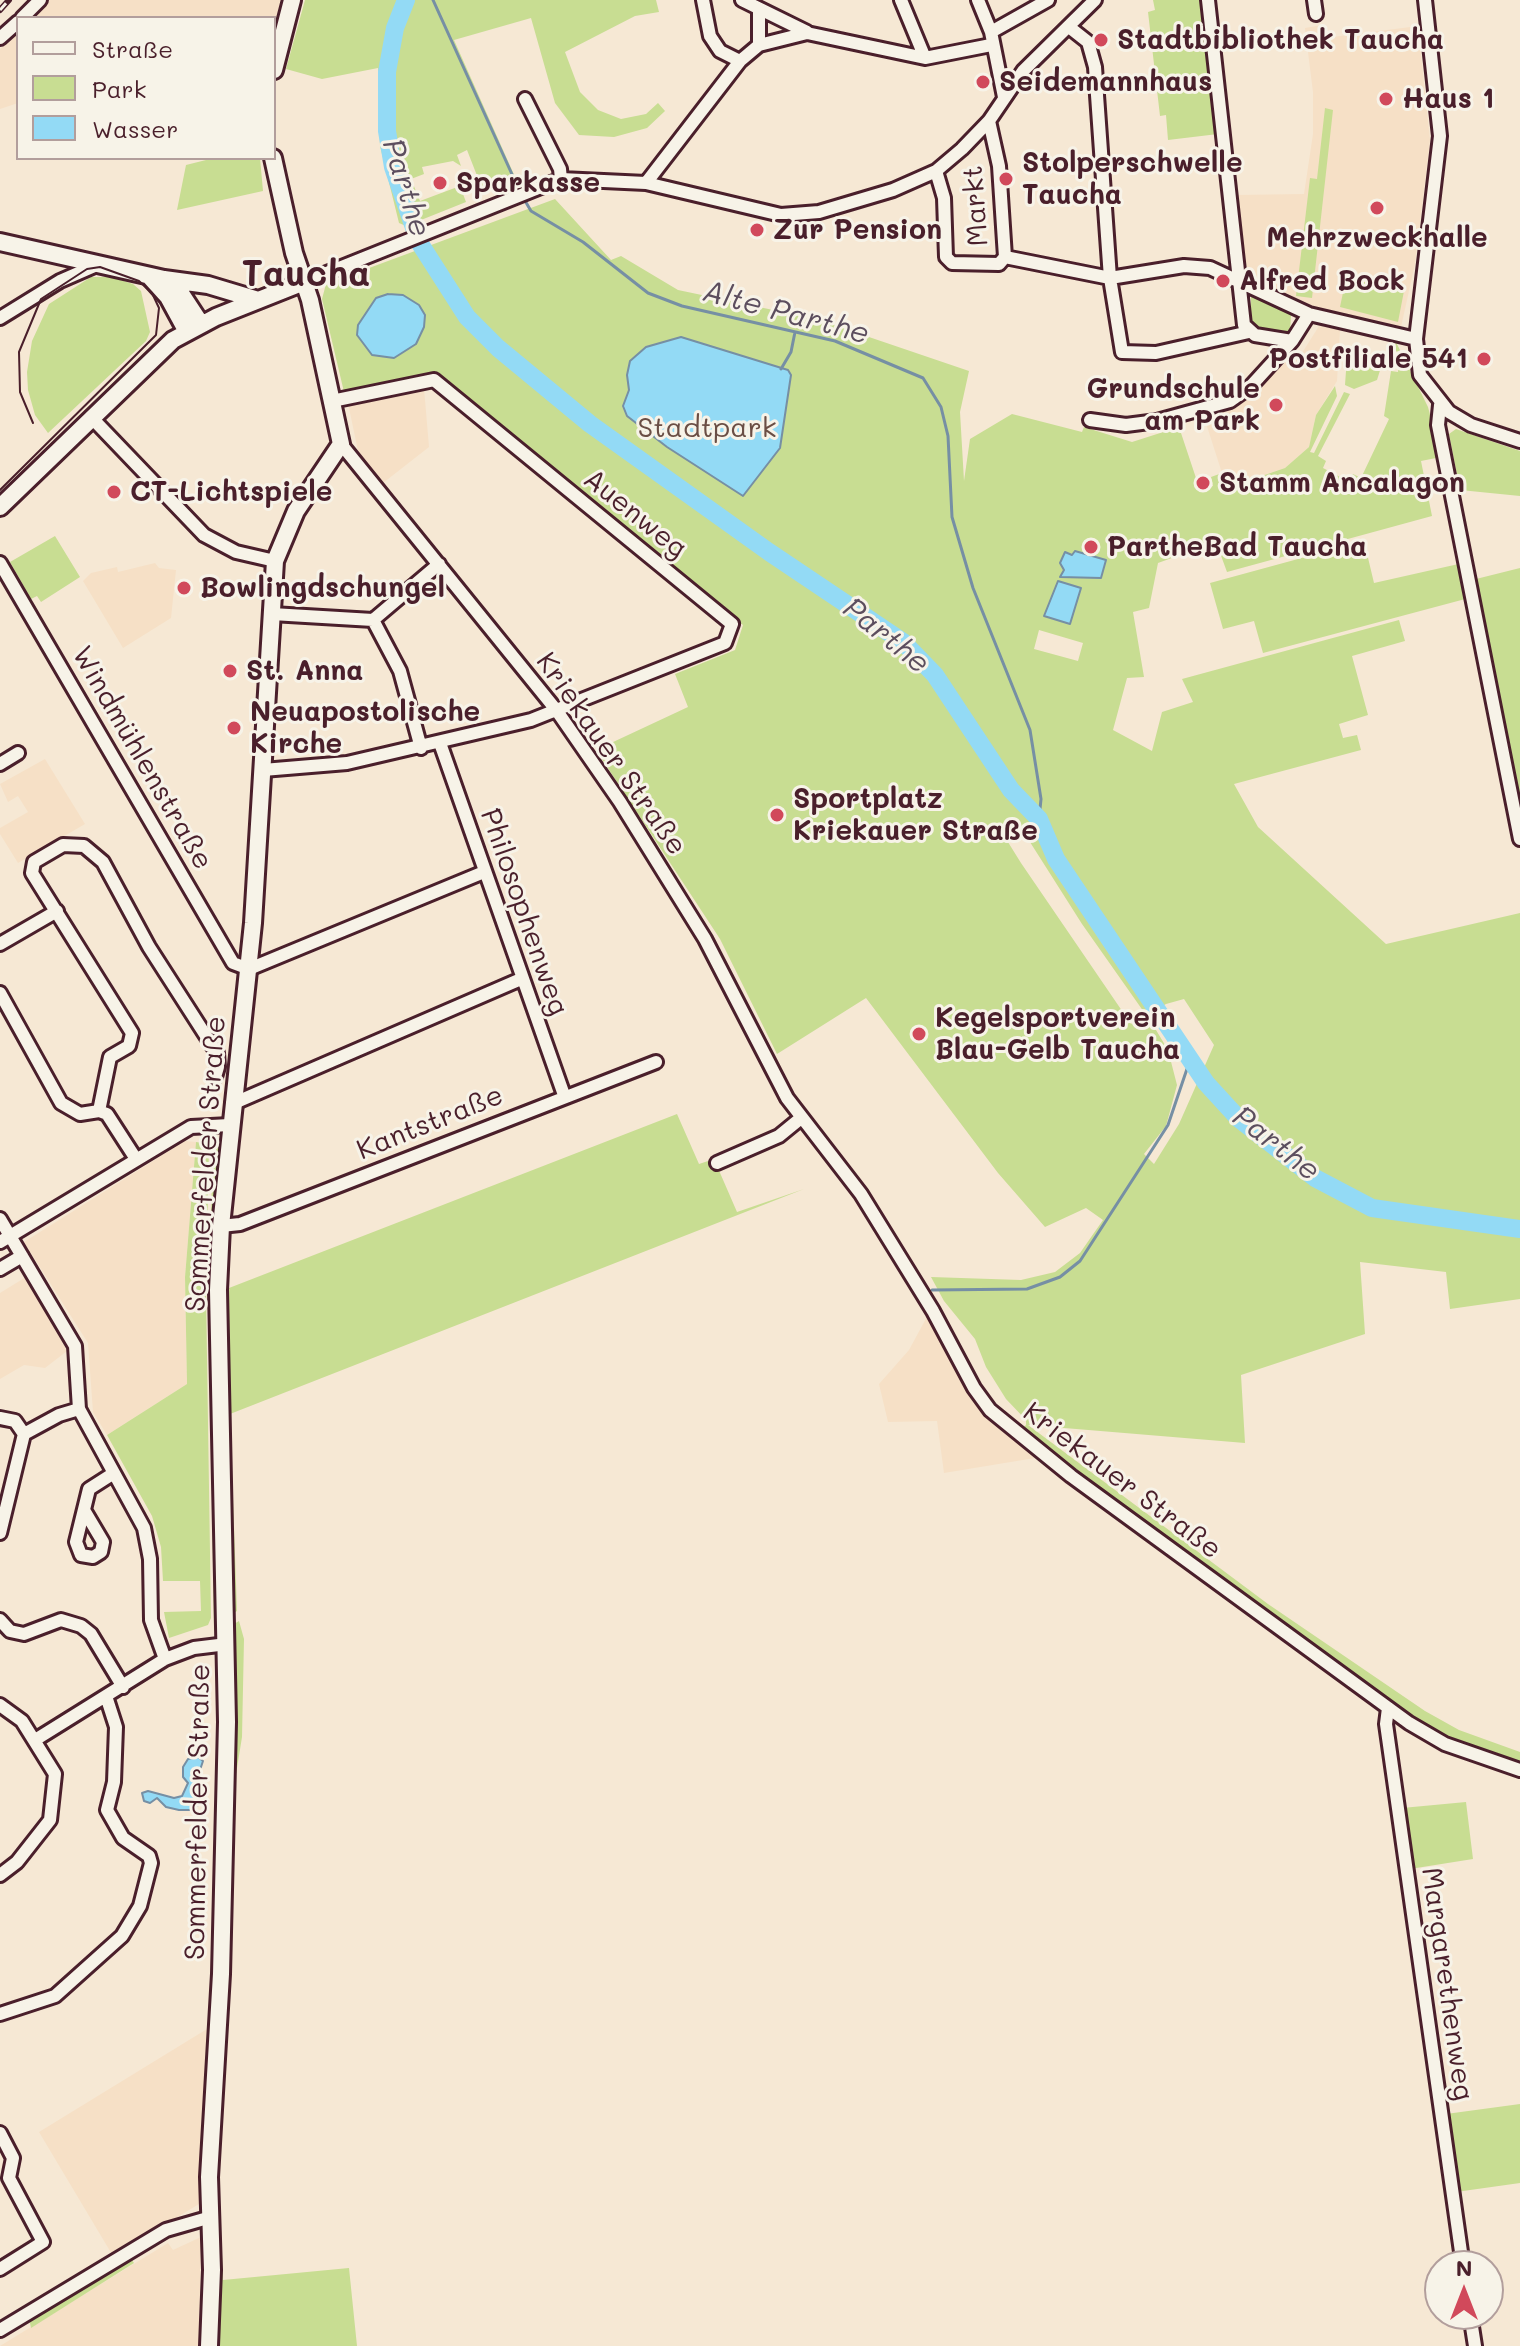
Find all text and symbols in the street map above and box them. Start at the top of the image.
legend [16,16,276,160]
place label: Stadtbibliothek Taucha [1117,23,1444,57]
marker: Stadtbibliothek Taucha [1092,31,1110,49]
text: Straße [92,33,173,64]
place label: Seidemannhaus [999,65,1212,99]
text: Park [92,73,146,104]
marker: Seidemannhaus [974,73,992,91]
place label: Haus 1 [1402,82,1494,116]
marker: Haus 1 [1377,90,1395,108]
text: Wasser [92,113,178,144]
water label: Parthe [374,135,438,241]
place label: Stolperschwelle Taucha [1022,146,1243,212]
street label: Markt [956,164,996,248]
place label: Sparkasse [456,166,600,200]
marker: Stolperschwelle Taucha [997,170,1015,188]
marker: Sparkasse [431,174,449,192]
marker: Mehrzweckhalle [1368,199,1386,217]
place label: Zur Pension [773,213,942,247]
marker: Zur Pension [748,221,766,239]
place label: Mehrzweckhalle [1266,221,1488,255]
district label: Taucha [242,253,370,297]
place label: Alfred Bock [1239,264,1405,298]
marker: Alfred Bock [1214,272,1232,290]
water label: Alte Parthe [699,274,873,352]
place label: Postfiliale 541 [1269,342,1468,376]
marker: Postfiliale 541 [1475,350,1493,368]
place label: Grundschule am Park [1087,372,1260,438]
marker: Grundschule am Park [1267,396,1285,414]
park label: Stadtpark [637,411,777,445]
street label: Auenweg [577,462,693,566]
place label: Stamm Ancalagon [1219,466,1465,500]
marker: Stamm Ancalagon [1194,474,1212,492]
place label: CT-Lichtspiele [130,475,332,509]
marker: CT-Lichtspiele [105,483,123,501]
place label: PartheBad Taucha [1107,530,1367,564]
marker: PartheBad Taucha [1082,538,1100,556]
place label: Bowlingdschungel [200,571,445,605]
marker: Bowlingdschungel [175,579,193,597]
water label: Parthe [836,590,936,682]
street label: Windmühlenstraße [64,640,220,876]
street label: Kriekauer Straße [529,646,693,862]
place label: St. Anna [246,654,364,688]
marker: St. Anna [221,662,239,680]
place label: Neuapostolische Kirche [250,695,480,761]
marker: Neuapostolische Kirche [225,719,243,737]
place label: Sportplatz Kriekauer Straße [793,782,1038,848]
street label: Philosophenweg [473,804,575,1020]
marker: Sportplatz Kriekauer Straße [768,806,786,824]
place label: Kegelsportverein Blau-Gelb Taucha [935,1001,1180,1067]
street label: Sommerfelder Straße [179,1015,233,1313]
marker: Kegelsportverein Blau-Gelb Taucha [910,1025,928,1043]
street label: Kantstraße [352,1078,508,1168]
water label: Parthe [1225,1099,1327,1189]
street label: Kriekauer Straße [1016,1395,1228,1567]
street label: Sommerfelder Straße [179,1664,217,1960]
street label: Margarethenweg [1414,1865,1480,2103]
north arrow [1424,2250,1504,2330]
text: N [1456,2253,1472,2282]

